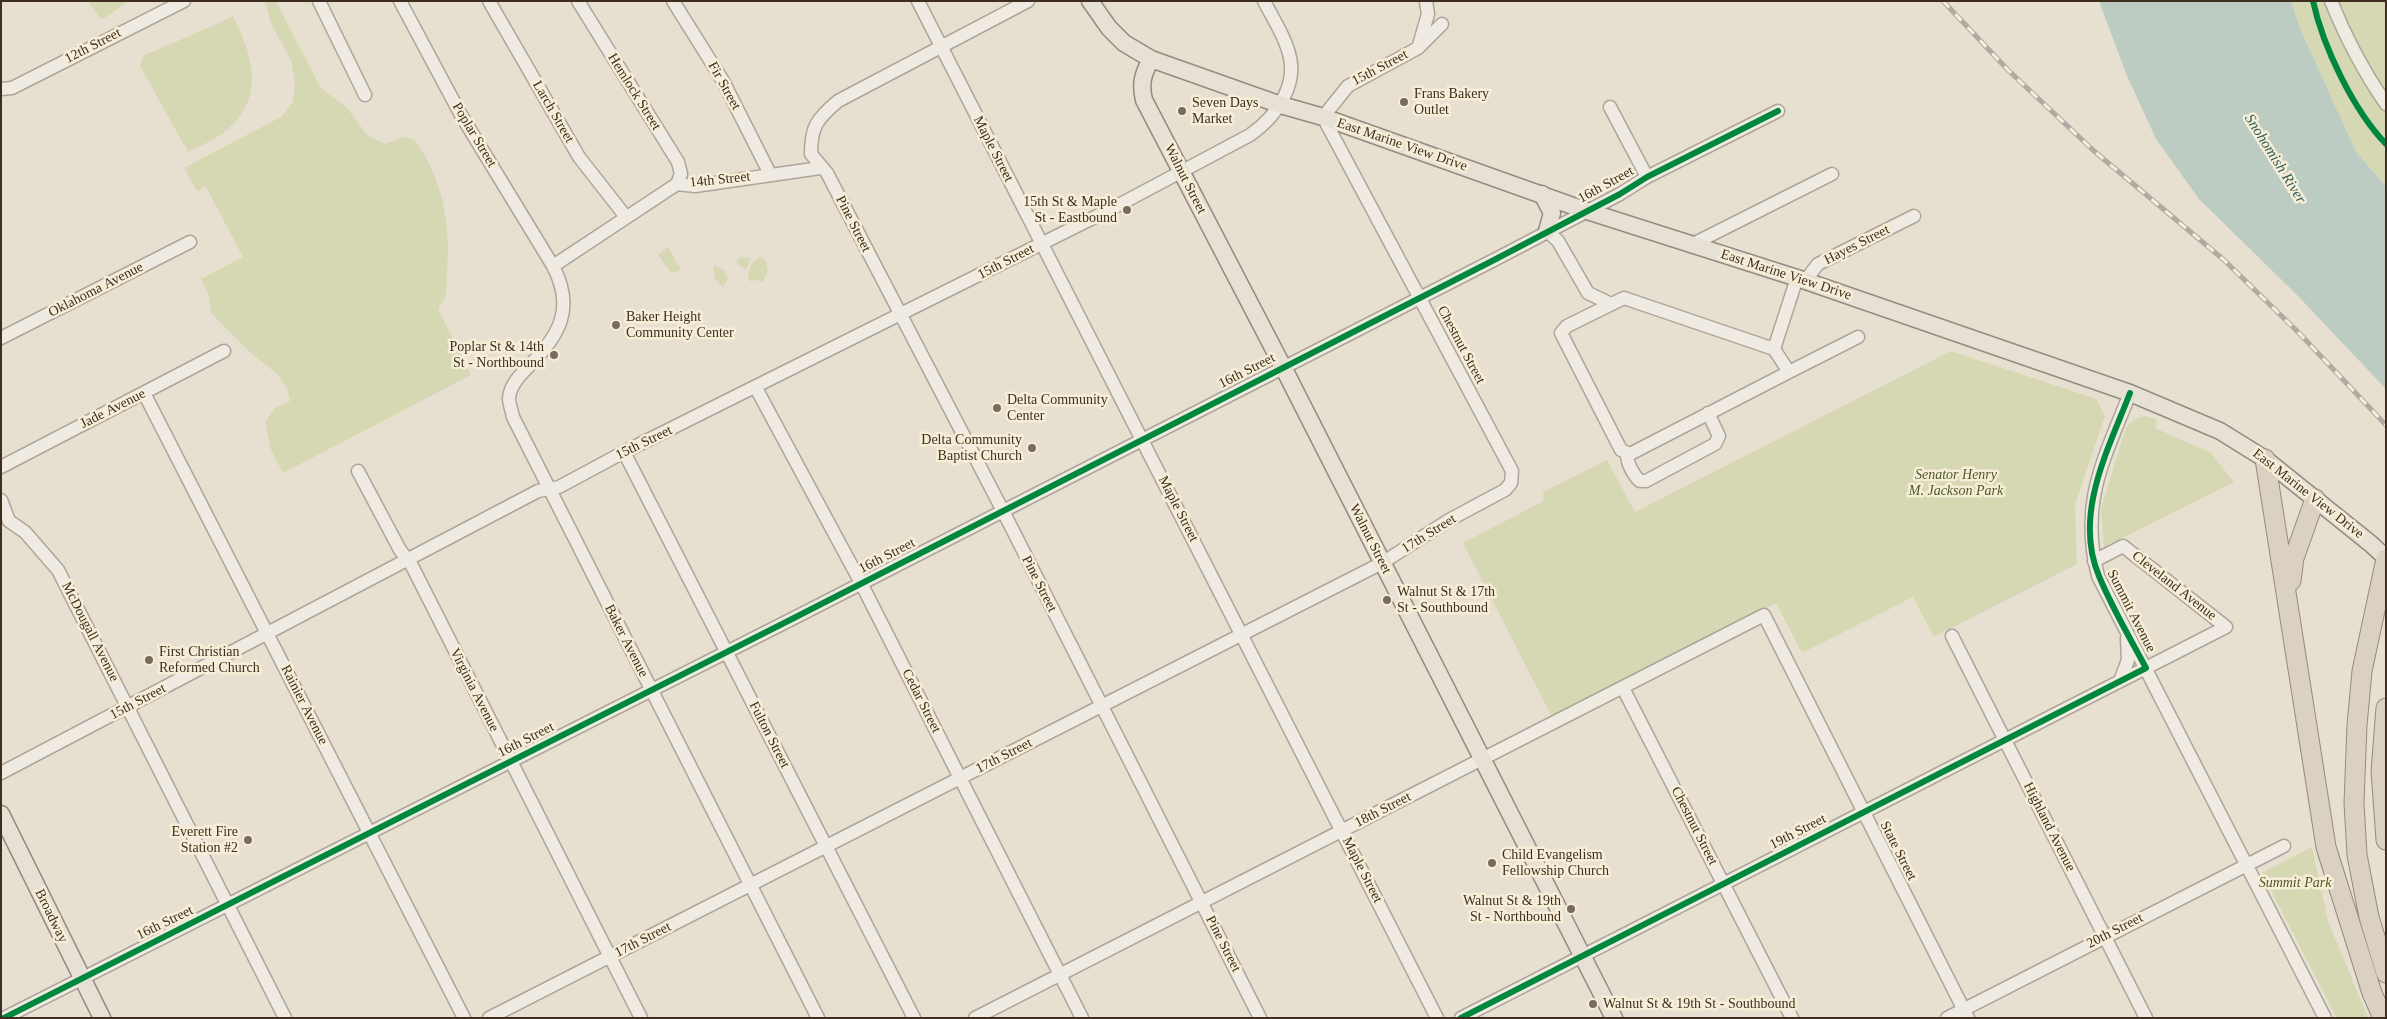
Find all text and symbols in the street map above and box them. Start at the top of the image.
street label: 12th Street [62,25,124,67]
street label: 15th Street [1349,46,1411,90]
street label: Hemlock Street [604,50,664,134]
street label: Fir Street [704,59,744,113]
street label: Larch Street [529,78,577,146]
place label: Frans Bakery Outlet [1414,86,1489,118]
place label: Seven Days Market [1192,95,1258,128]
marker: Frans Bakery Outlet [1398,96,1410,108]
street label: Poplar Street [448,100,500,170]
marker: Seven Days Market [1176,105,1188,117]
water label: Snohomish River [2240,111,2310,207]
street label: Maple Street [969,113,1017,185]
street label: East Marine View Drive [1335,115,1469,175]
street label: Walnut Street [1160,141,1210,217]
street label: 16th Street [1575,163,1637,207]
street label: 14th Street [689,168,751,192]
street label: Pine Street [832,193,874,255]
place label: 15th St & Maple St - Eastbound [1023,194,1117,226]
marker: 15th St & Maple St - Eastbound [1121,204,1133,216]
street label: Hayes Street [1821,221,1893,269]
street label: 15th Street [975,241,1037,283]
street label: East Marine View Drive [1719,246,1853,304]
street label: Oklahoma Avenue [46,259,146,321]
street label: Chestnut Street [1433,303,1489,387]
place label: Baker Height Community Center [626,309,734,342]
marker: Baker Height Community Center [610,319,622,331]
place label: Poplar St & 14th St - Northbound [449,339,544,372]
marker: Poplar St & 14th St - Northbound [548,349,560,361]
street label: 16th Street [1216,350,1278,392]
street label: Jade Avenue [78,385,148,433]
place label: Delta Community Center [1007,392,1108,424]
marker: Delta Community Center [991,402,1003,414]
street label: 15th Street [613,422,675,464]
place label: Delta Community Baptist Church [921,432,1022,464]
marker: Delta Community Baptist Church [1026,442,1038,454]
street label: East Marine View Drive [2249,445,2367,543]
park label: Senator Henry M. Jackson Park [1909,467,2003,500]
street label: Maple Street [1154,473,1202,545]
street label: Walnut Street [1345,501,1395,577]
street label: 17th Street [1399,511,1459,557]
street label: 16th Street [856,535,918,577]
street label: Cleveland Avenue [2128,548,2220,624]
street label: Pine Street [1018,553,1060,615]
street label: Summit Avenue [2103,567,2159,655]
street label: McDougall Avenue [58,579,122,685]
place label: Walnut St & 17th St - Southbound [1397,584,1495,616]
marker: Walnut St & 17th St - Southbound [1381,594,1393,606]
street label: Baker Avenue [600,602,652,680]
place label: First Christian Reformed Church [159,644,260,676]
street label: Virginia Avenue [446,645,502,735]
marker: First Christian Reformed Church [143,654,155,666]
street label: Rainier Avenue [277,662,331,748]
street label: Cedar Street [898,666,944,736]
street label: 15th Street [107,680,169,724]
street label: Fulton Street [745,699,793,771]
street label: 16th Street [495,719,557,761]
street label: 17th Street [973,735,1035,777]
street label: Highland Avenue [2019,779,2079,875]
street label: Chestnut Street [1667,784,1721,868]
street label: 18th Street [1352,789,1414,831]
street label: 19th Street [1767,811,1829,853]
street label: State Street [1876,819,1920,883]
place label: Everett Fire Station #2 [172,824,238,856]
marker: Everett Fire Station #2 [242,834,254,846]
street label: Maple Street [1338,834,1386,906]
place label: Child Evangelism Fellowship Church [1502,847,1609,880]
marker: Child Evangelism Fellowship Church [1486,857,1498,869]
park label: Summit Park [2259,875,2331,891]
street label: Broadway [31,886,71,946]
place label: Walnut St & 19th St - Northbound [1463,893,1561,926]
street label: 16th Street [134,902,196,944]
marker: Walnut St & 19th St - Northbound [1565,903,1577,915]
street label: 20th Street [2084,910,2146,952]
street label: Pine Street [1202,913,1244,975]
street label: 17th Street [612,919,674,961]
place label: Walnut St & 19th St - Southbound [1603,996,1796,1012]
marker: Walnut St & 19th St - Southbound [1587,998,1599,1010]

